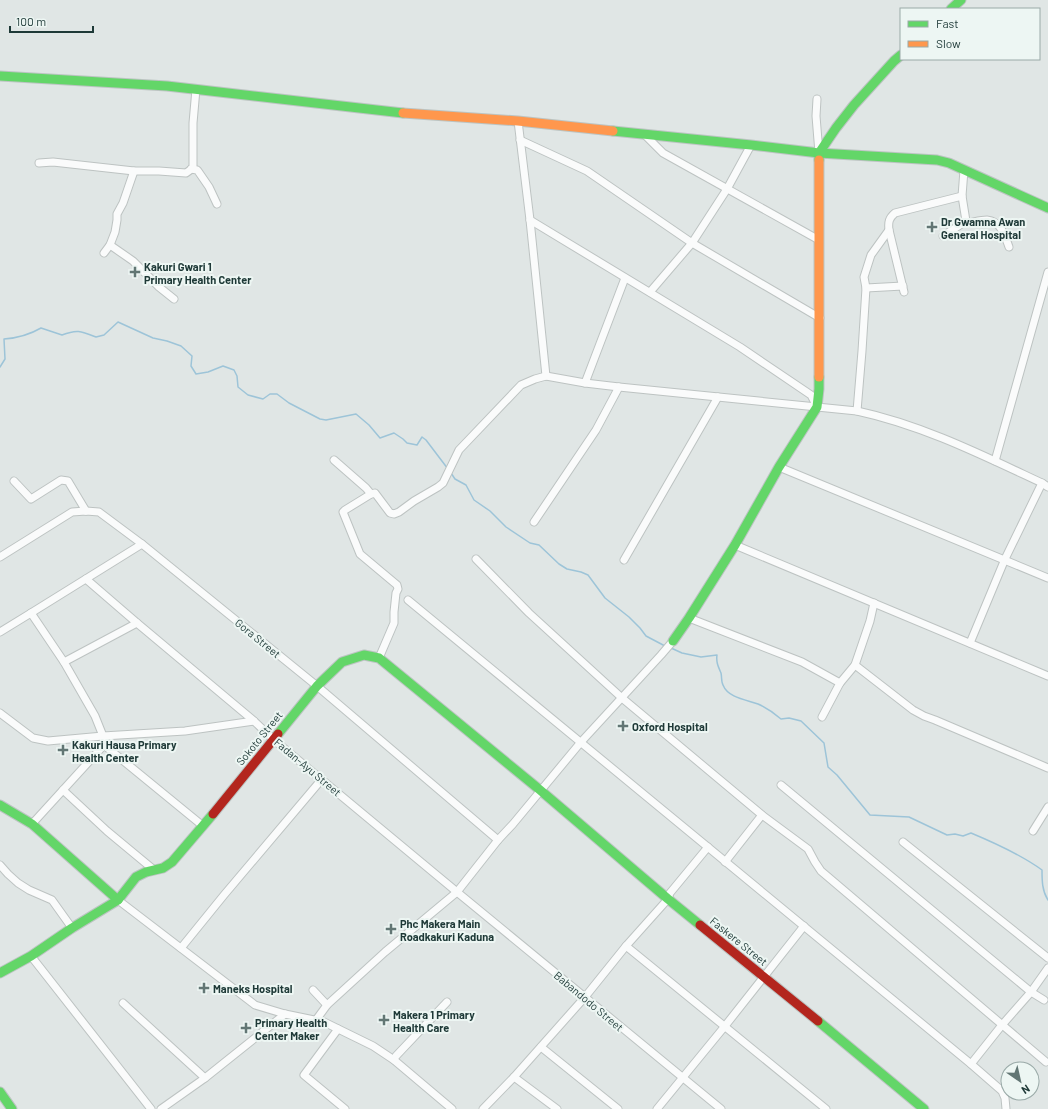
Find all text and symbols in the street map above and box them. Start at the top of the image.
scale bar [10,8,93,34]
legend [900,8,1040,60]
text: 100 m [16,14,46,28]
text: Fast [936,16,959,30]
text: Slow [936,36,961,50]
place label: Dr Gwamna Awan General Hospital [941,215,1025,241]
marker: Dr Gwamna Awan General Hospital [926,221,938,233]
place label: Kakuri Gwari 1 Primary Health Center [144,260,252,286]
marker: Kakuri Gwari 1 Primary Health Center [129,266,141,278]
street label: Gora Street [233,616,283,660]
street label: Sokoto Street [233,708,285,768]
marker: Oxford Hospital [617,720,629,732]
place label: Oxford Hospital [632,720,708,733]
street label: Fadan-Ayu Street [272,735,344,799]
place label: Kakuri Hausa Primary Health Center [72,738,177,764]
marker: Kakuri Hausa Primary Health Center [57,744,69,756]
street label: Faskere Street [708,914,770,968]
place label: Phc Makera Main Roadkakuri Kaduna [400,917,494,943]
marker: Phc Makera Main Roadkakuri Kaduna [385,923,397,935]
street label: Babandodo Street [552,968,626,1034]
marker: Maneks Hospital [198,982,210,994]
place label: Maneks Hospital [213,982,293,995]
place label: Makera 1 Primary Health Care [393,1008,475,1034]
marker: Makera 1 Primary Health Care [378,1014,390,1026]
place label: Primary Health Center Maker [255,1016,327,1042]
marker: Primary Health Center Maker [240,1022,252,1034]
north arrow [1000,1061,1040,1101]
text: N [1019,1082,1033,1097]

